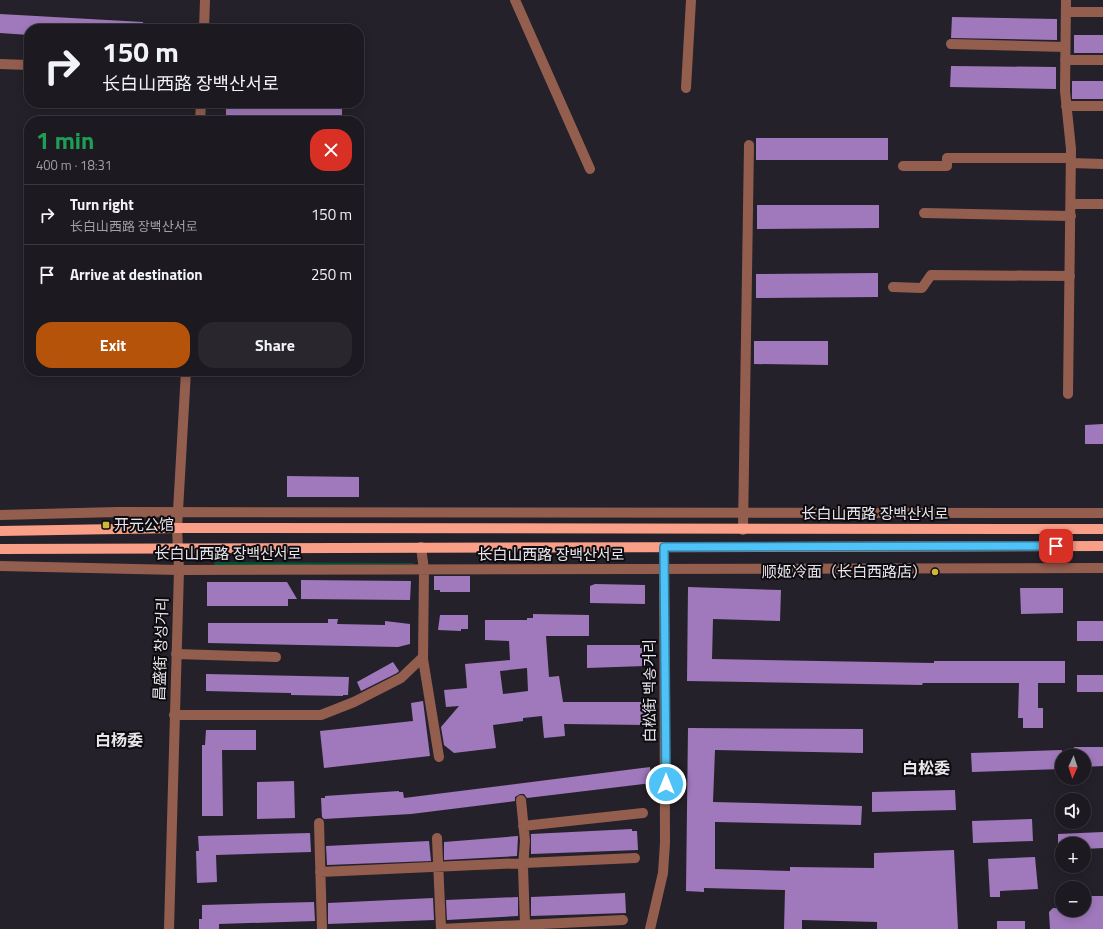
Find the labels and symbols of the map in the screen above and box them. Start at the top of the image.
street label: 长白山西路 장백산서로 [801,502,949,525]
place label: 开元公馆 [114,513,174,536]
marker: 开元公馆 [101,520,111,530]
pin [1039,529,1073,563]
street label: 长白山西路 장백산서로 [154,542,302,565]
street label: 长白山西路 장백산서로 [477,543,625,566]
place label: 顺姬冷面（长白西路店） [762,560,927,583]
marker: 顺姬冷面（长白西路店） [930,567,940,577]
street label: 昌盛街 창성거리 [147,597,174,701]
street label: 白松街 백송거리 [638,639,661,743]
district label: 白杨委 [95,728,143,752]
north arrow [1055,749,1091,785]
district label: 白松委 [902,756,950,780]
position arrow [645,763,687,805]

